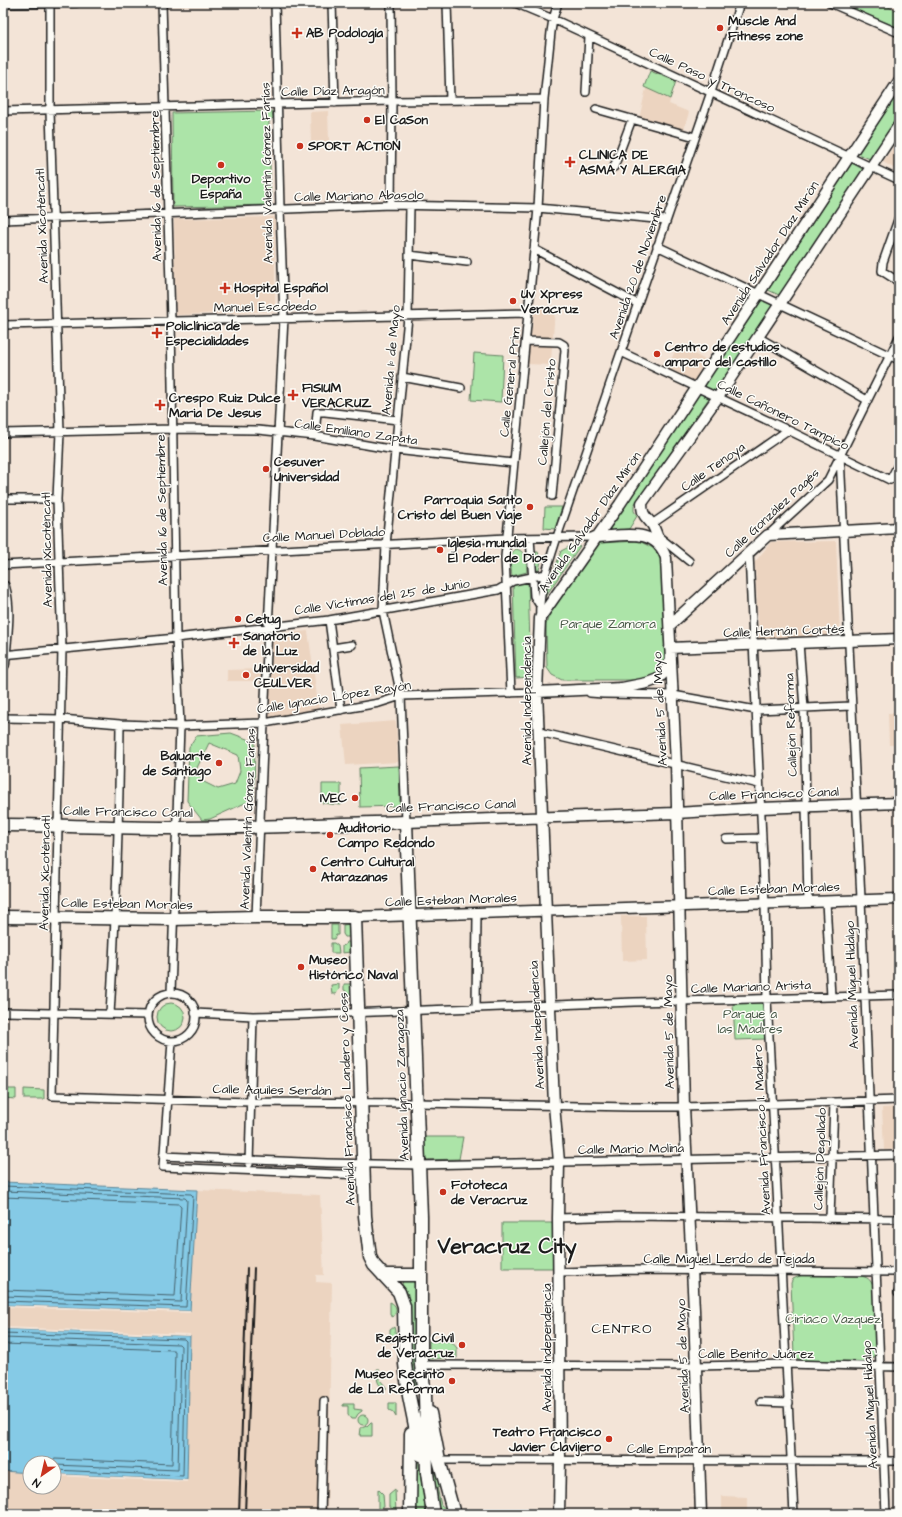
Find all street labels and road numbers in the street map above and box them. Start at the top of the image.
street label: Calle Paso y Troncoso [646,43,778,118]
street label: Calle Díaz Aragón [281,81,385,102]
street label: Avenida Valentín Gómez Farías [256,82,278,264]
street label: Avenida 16 de Septiembre [146,110,166,262]
street label: Avenida Xicoténcatl [31,168,53,284]
street label: Avenida Salvador Díaz Mirón [717,177,824,328]
street label: Calle Mariano Abasolo [294,186,425,206]
street label: Avenida 20 de Noviembre [605,192,671,342]
street label: Manuel Escobedo [213,297,317,317]
street label: Avenida 1º de Mayo [377,304,406,416]
street label: Calle General Prim [495,325,525,438]
street label: Callejón del Cristo [533,357,561,466]
street label: Calle Cañonero Tampico [714,375,853,455]
street label: Calle Emiliano Zapata [293,414,419,450]
street label: Avenida 16 de Septiembre [152,434,172,586]
street label: Calle Tenoya [677,438,750,497]
street label: Avenida Salvador Díaz Mirón [534,448,646,596]
street label: Calle González Pagés [721,464,824,563]
street label: Avenida Xicoténcatl [37,492,57,608]
street label: Calle Manuel Doblado [262,523,386,547]
street label: Calle Víctimas del 25 de Junio [293,574,472,620]
street label: Calle Hernán Cortés [723,620,846,642]
street label: Avenida Independencia [518,636,536,766]
street label: Avenida 5 de Mayo [648,651,673,766]
street label: Callejón Reforma [780,673,802,777]
street label: Calle Ignacio López Rayón [256,676,413,719]
street label: Avenida Valentín Gómez Farías [236,728,260,910]
street label: Calle Francisco Canal [709,783,839,805]
street label: Calle Francisco Canal [386,795,516,817]
street label: Calle Francisco Canal [63,802,193,822]
street label: Avenida Xicoténcatl [35,815,55,931]
street label: Calle Esteban Morales [708,878,841,900]
street label: Calle Esteban Morales [385,889,518,911]
street label: Calle Esteban Morales [61,894,193,914]
street label: Avenida Miguel Hidalgo [841,920,864,1050]
street label: Avenida Independencia [525,960,549,1090]
street label: Avenida 5 de Mayo [659,974,680,1089]
street label: Calle Mariano Arista [691,976,812,998]
street label: Avenida Francisco Landero y Coss [334,992,361,1206]
street label: Avenida Ignacio Zaragoza [390,1009,415,1161]
street label: Avenida Francisco I. Madero [749,1044,775,1216]
street label: Calle Aquiles Serdán [212,1080,332,1100]
street label: Callejón Degollado [809,1107,832,1211]
street label: Calle Mario Molina [578,1139,685,1159]
street label: Calle Miguel Lerdo de Tejada [643,1250,815,1269]
street label: Avenida Independencia [538,1283,556,1413]
street label: Avenida 5 de Mayo [672,1298,695,1413]
street label: Avenida Miguel Hidalgo [858,1340,883,1470]
street label: Calle Benito Juárez [698,1345,814,1363]
street label: Calle Emparan [627,1440,712,1458]

